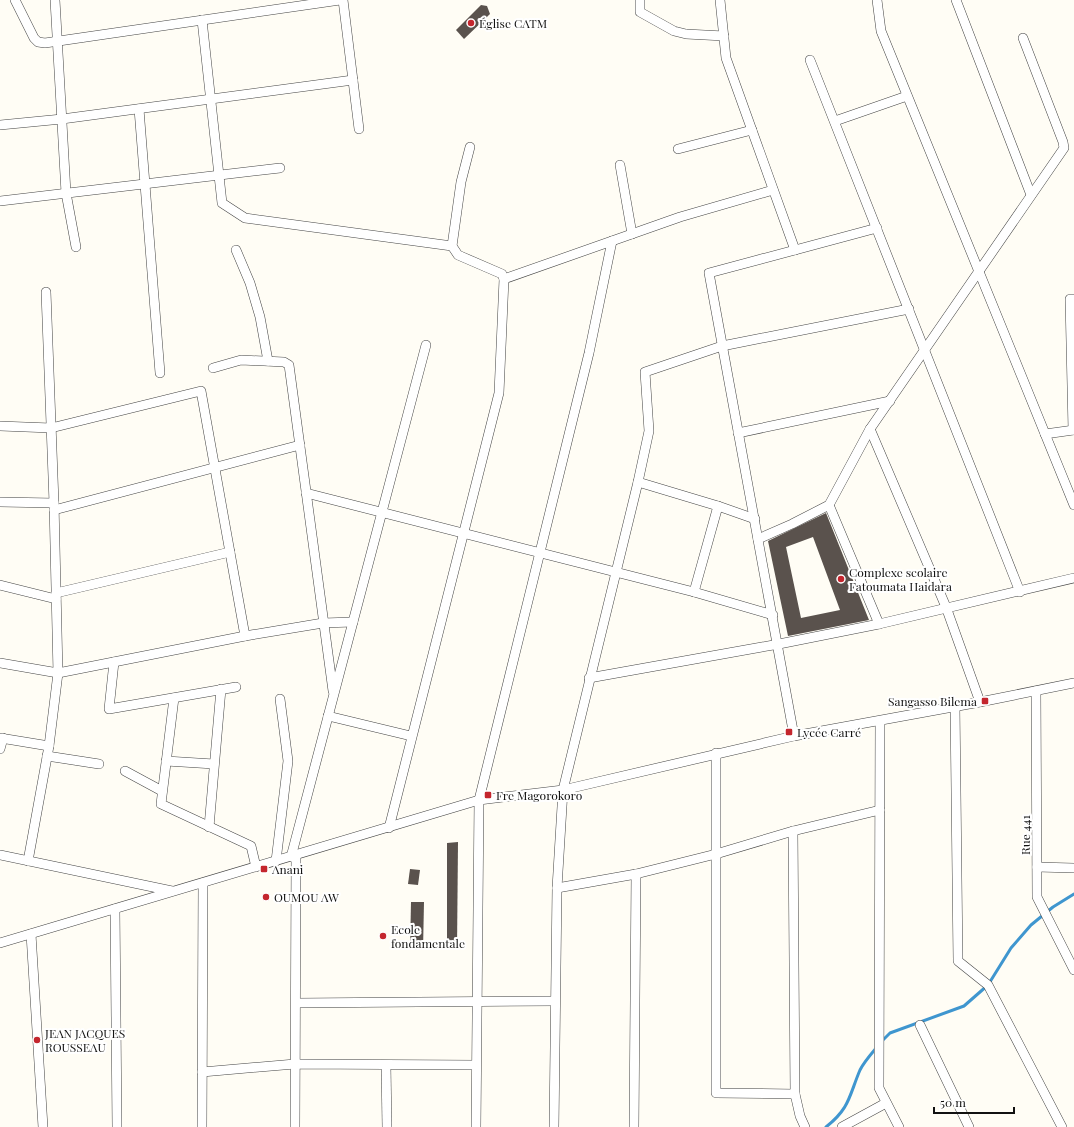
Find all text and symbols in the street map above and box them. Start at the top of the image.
place label: Église CATM [479,15,547,31]
marker: Église CATM [466,18,476,28]
place label: Complexe scolaire Fatoumata Haidara [849,564,952,594]
marker: Complexe scolaire Fatoumata Haidara [836,574,846,584]
place label: Sangasso Bilema [888,693,977,709]
marker: Sangasso Bilema [980,696,990,706]
place label: Lycée Carré [797,724,861,740]
marker: Lycée Carré [784,727,794,737]
place label: Fre Magorokoro [496,787,583,803]
marker: Fre Magorokoro [483,790,493,800]
street label: Rue 441 [1017,815,1033,855]
place label: Anani [271,861,304,877]
marker: Anani [259,864,269,874]
place label: OUMOU AW [274,889,339,905]
marker: OUMOU AW [261,892,271,902]
place label: Ecole fondamentale [391,921,465,951]
marker: Ecole fondamentale [378,931,388,941]
place label: JEAN JACQUES ROUSSEAU [44,1025,125,1055]
marker: JEAN JACQUES ROUSSEAU [32,1035,42,1045]
scale bar [934,1089,1014,1115]
text: 50 m [940,1094,966,1110]

